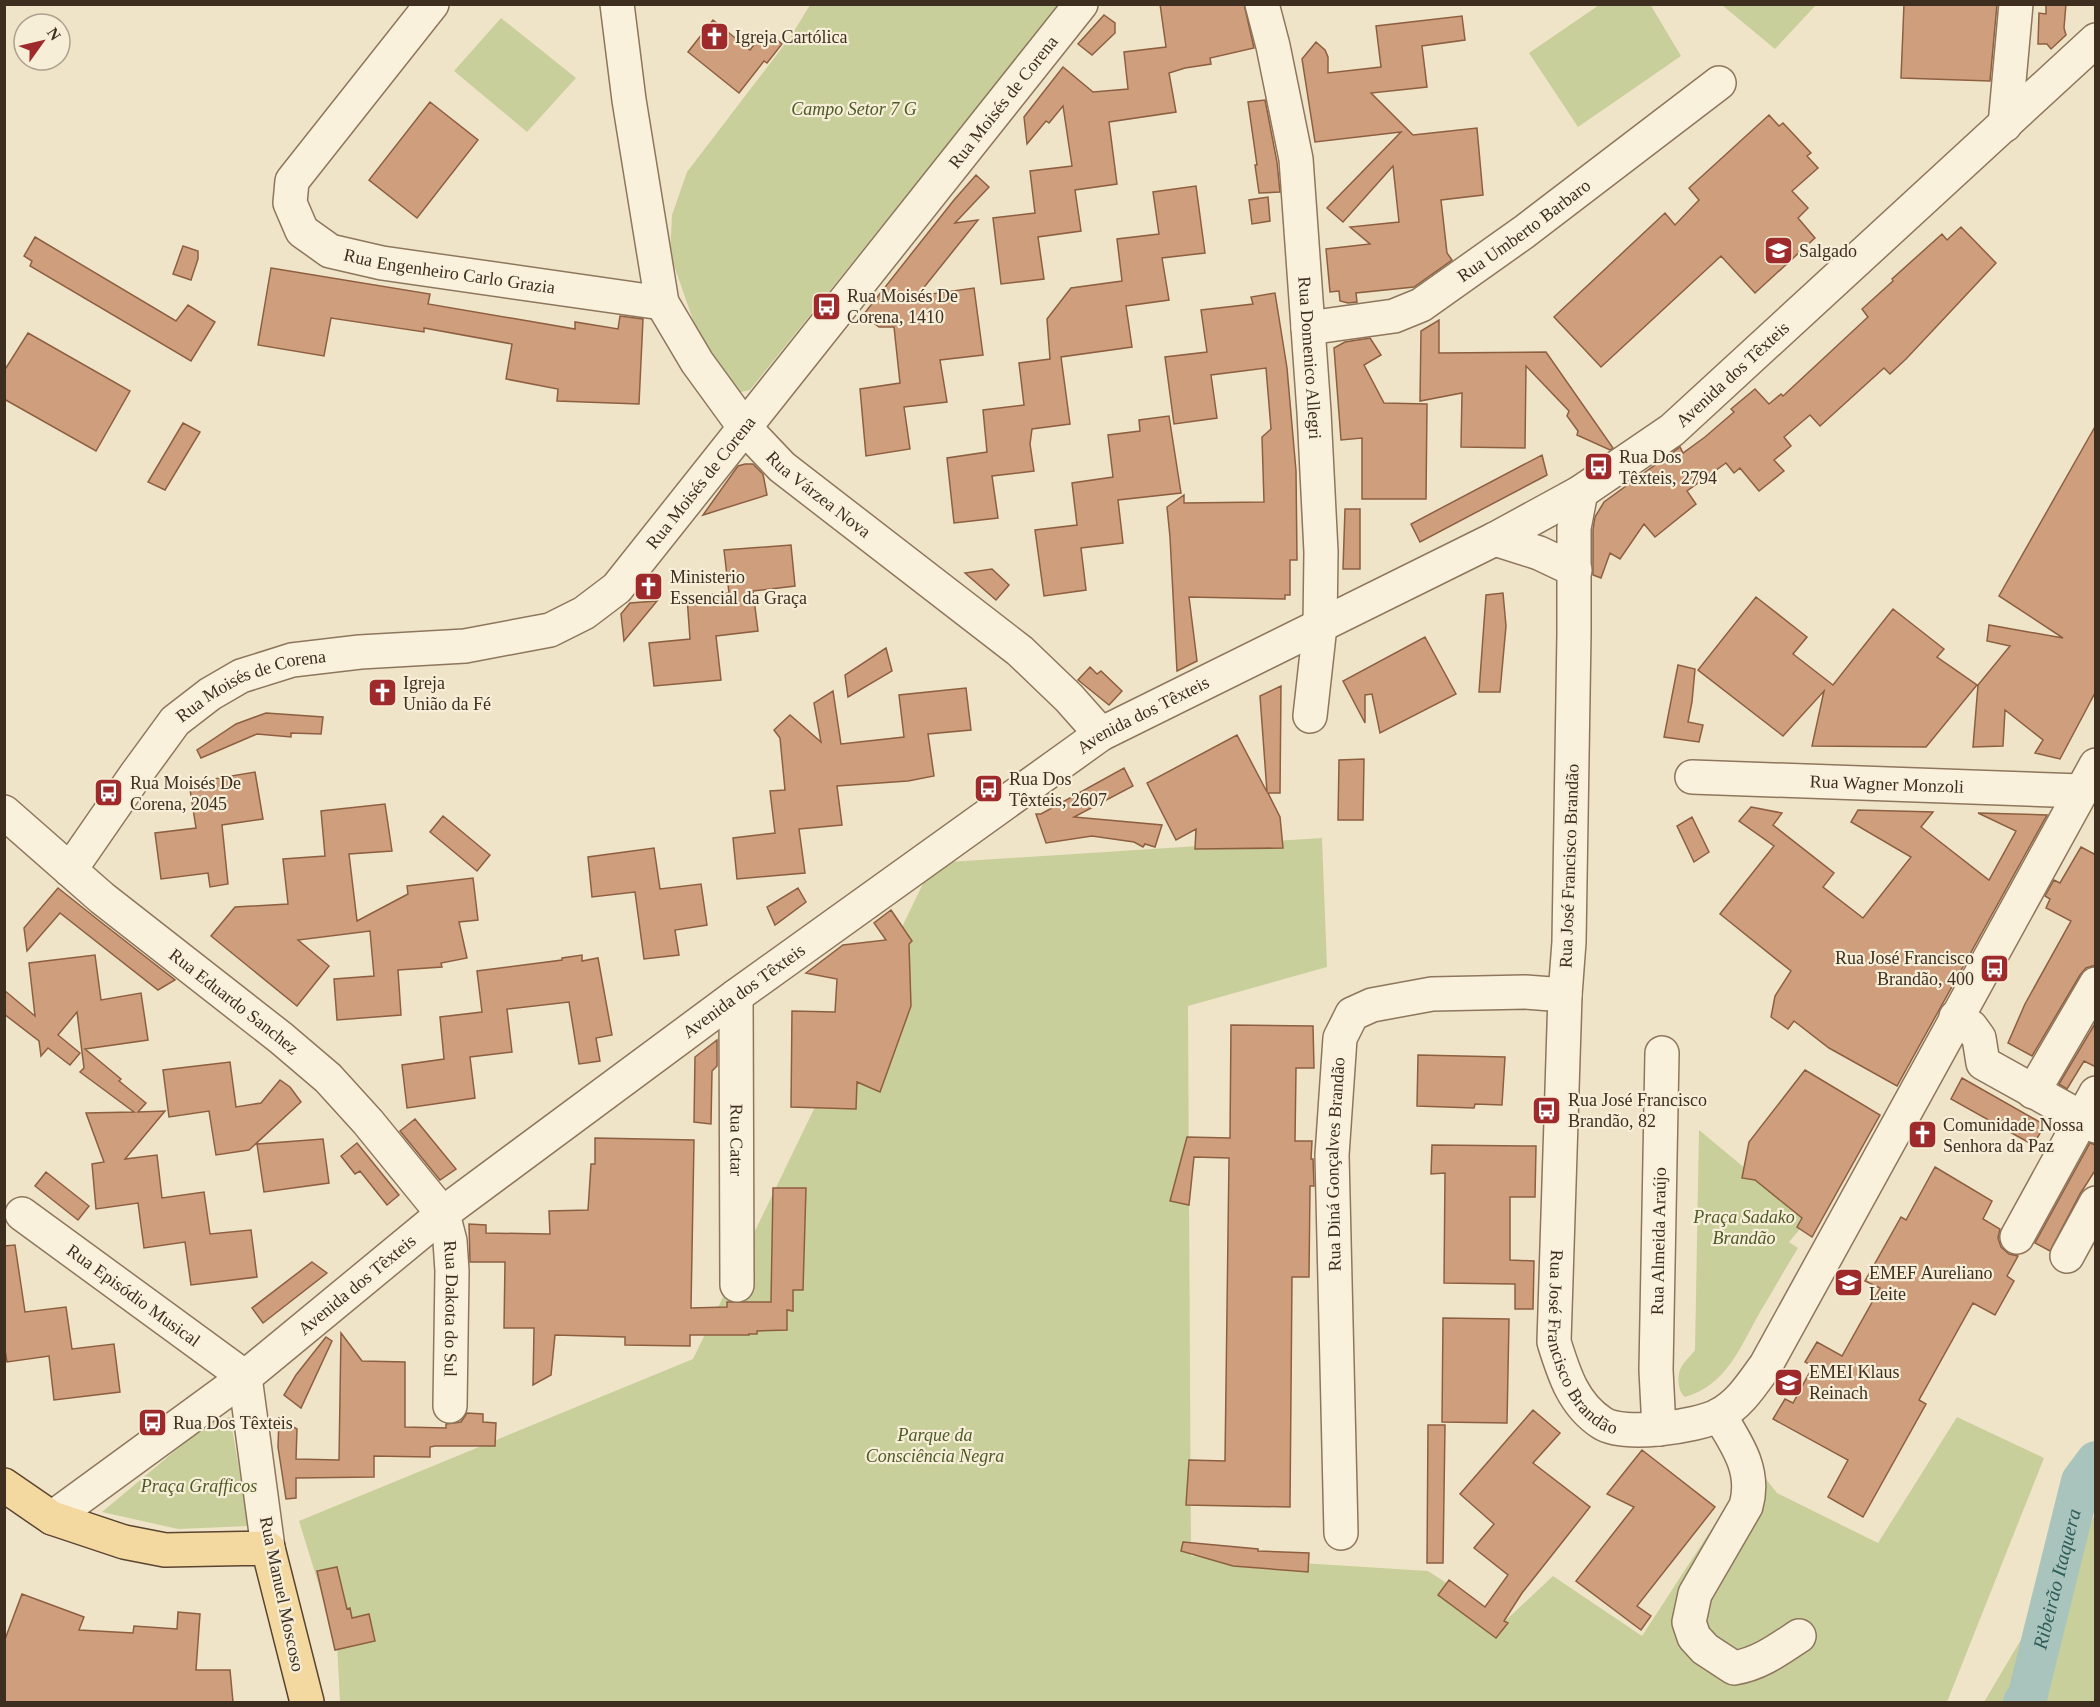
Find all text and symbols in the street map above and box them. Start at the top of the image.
north arrow [12,12,72,72]
church icon: Igreja Cartólica [698,21,730,53]
text: N [44,24,65,44]
place label: Igreja Cartólica [735,27,847,47]
street label: Rua Moisés de Corena [944,32,1062,172]
park label: Campo Setor 7 G [791,99,917,119]
street label: Rua Umberto Barbaro [1454,175,1594,286]
school or university icon: Salgado [1762,235,1794,267]
place label: Salgado [1799,241,1857,261]
street label: Rua Engenheiro Carlo Grazia [342,245,556,298]
street label: Rua Domenico Allegri [1294,276,1325,440]
place label: Rua Moisés De Corena, 1410 [847,286,958,327]
bus stop icon: Rua Moisés De Corena, 1410 [810,290,842,322]
street label: Avenida dos Têxteis [1672,317,1793,431]
street label: Rua Moisés de Corena [642,412,759,553]
street label: Rua Várzea Nova [762,447,875,542]
place label: Rua Dos Têxteis, 2794 [1619,447,1717,488]
bus stop icon: Rua Dos Têxteis, 2794 [1582,451,1614,483]
place label: Ministerio Essencial da Graça [670,567,807,608]
church icon: Ministerio Essencial da Graça [633,571,665,603]
street label: Rua Moisés de Corena [172,646,327,727]
street label: Avenida dos Têxteis [1073,672,1212,758]
place label: Igreja União da Fé [403,673,491,714]
church icon: Igreja União da Fé [366,677,398,709]
street label: Rua José Francisco Brandão [1555,763,1583,969]
place label: Rua Dos Têxteis, 2607 [1009,769,1107,810]
street label: Rua Wagner Monzoli [1809,771,1964,797]
place label: Rua Moisés De Corena, 2045 [130,773,241,814]
bus stop icon: Rua Dos Têxteis, 2607 [972,773,1004,805]
bus stop icon: Rua Moisés De Corena, 2045 [93,777,125,809]
street label: Avenida dos Têxteis [679,940,809,1042]
street label: Rua Eduardo Sanchez [165,944,303,1059]
place label: Rua José Francisco Brandão, 400 [1835,948,1974,989]
bus stop icon: Rua José Francisco Brandão, 400 [1979,952,2011,984]
street label: Rua Diná Gonçalves Brandão [1322,1056,1349,1272]
place label: Rua José Francisco Brandão, 82 [1568,1090,1707,1131]
bus stop icon: Rua José Francisco Brandão, 82 [1531,1094,1563,1126]
street label: Rua Catar [726,1104,747,1176]
place label: Comunidade Nossa Senhora da Paz [1943,1115,2083,1156]
church icon: Comunidade Nossa Senhora da Paz [1906,1119,1938,1151]
street label: Rua Almeida Araújo [1647,1167,1670,1315]
park label: Praça Sadako Brandão [1692,1207,1795,1248]
street label: Avenida dos Têxteis [294,1230,420,1339]
street label: Rua Episódio Musical [63,1240,204,1351]
street label: Rua Dakota do Sul [440,1240,462,1377]
street label: Rua José Francisco Brandão [1544,1249,1619,1438]
place label: EMEF Aureliano Leite [1869,1263,1993,1304]
school or university icon: EMEF Aureliano Leite [1832,1267,1864,1299]
place label: EMEI Klaus Reinach [1809,1362,1899,1403]
school or university icon: EMEI Klaus Reinach [1772,1366,1804,1398]
bus stop icon: Rua Dos Têxteis [136,1407,168,1439]
place label: Rua Dos Têxteis [173,1413,293,1433]
park label: Parque da Consciência Negra [866,1425,1004,1466]
park label: Praça Grafficos [140,1476,257,1496]
water label: Ribeirão Itaquera [2028,1506,2085,1652]
street label: Rua Manuel Moscoso [256,1515,308,1673]

